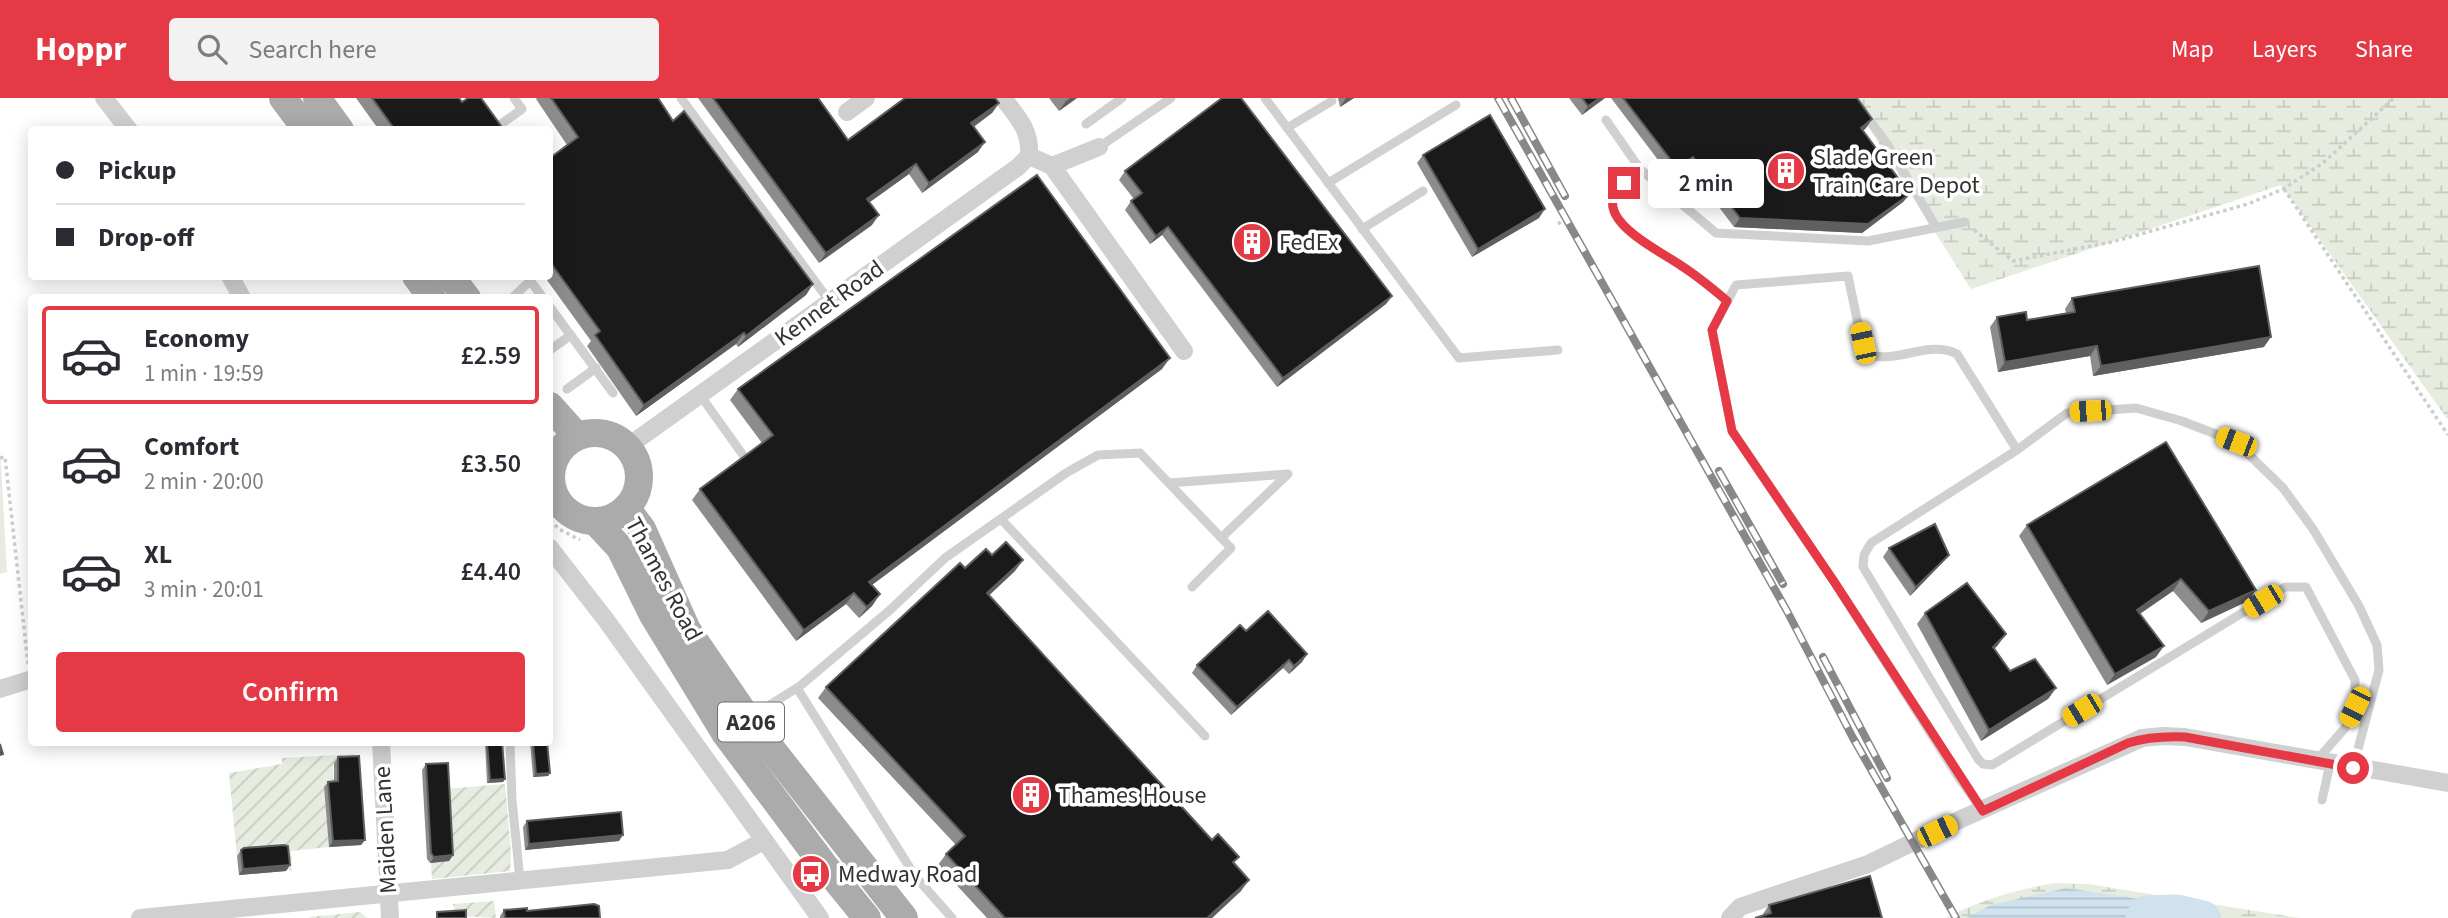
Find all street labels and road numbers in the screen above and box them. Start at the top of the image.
street label: Kennet Road [767,252,891,355]
street label: Thames Road [616,511,711,648]
road number: A206 [718,702,784,742]
street label: Maiden Lane [365,765,406,895]

